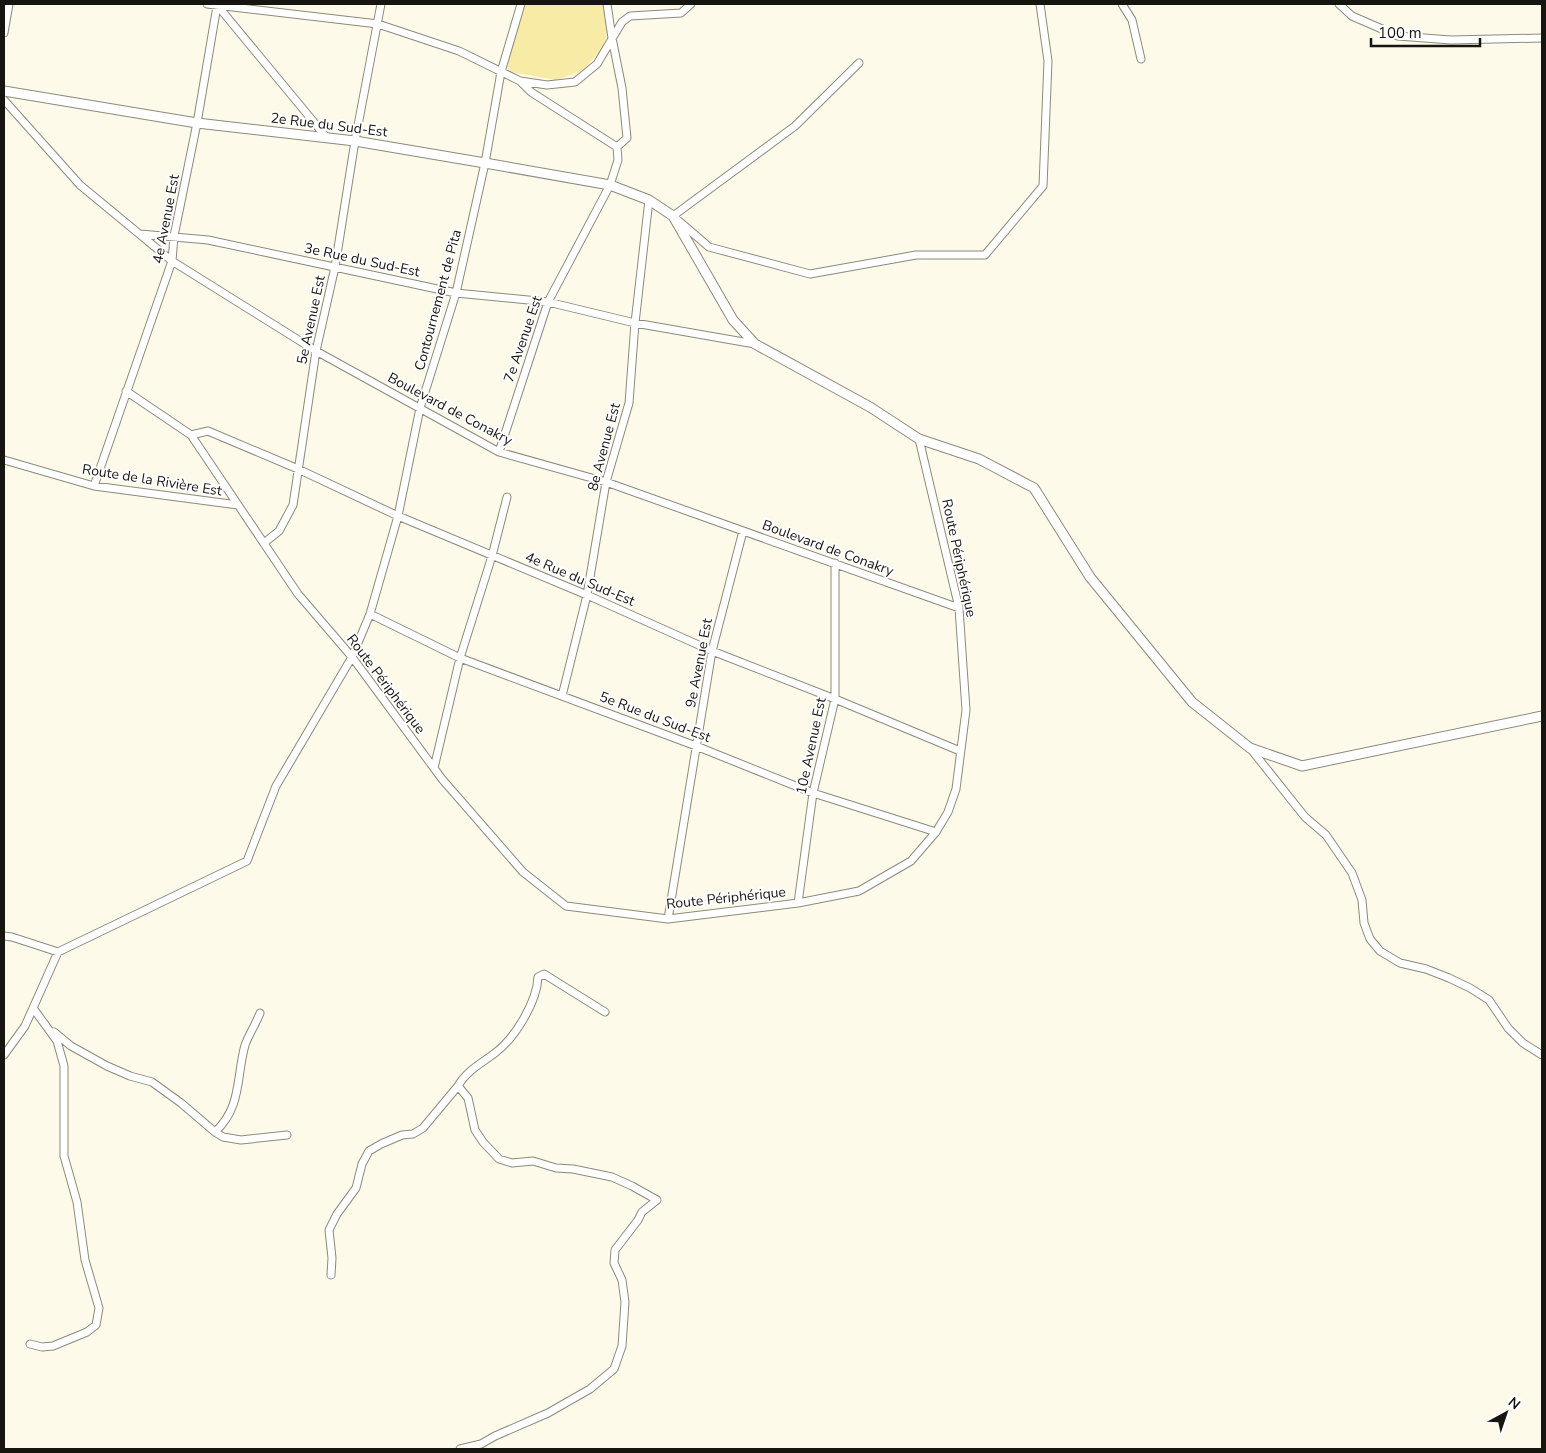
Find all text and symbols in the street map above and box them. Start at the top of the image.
scale bar [1371,15,1480,47]
text: 100 m [1378,23,1422,43]
street label: 2e Rue du Sud-Est [270,108,389,142]
street label: 4e Avenue Est [148,173,184,265]
street label: Contournement de Pita [410,227,466,373]
street label: 3e Rue du Sud-Est [303,238,422,282]
street label: 5e Avenue Est [292,274,330,366]
street label: 7e Avenue Est [499,293,547,385]
street label: Boulevard de Conakry [384,368,516,450]
street label: 8e Avenue Est [583,401,625,493]
street label: Route de la Rivière Est [81,460,223,500]
street label: Route Périphérique [937,497,981,619]
street label: Boulevard de Conakry [760,515,897,581]
street label: 4e Rue du Sud-Est [522,547,638,611]
street label: 9e Avenue Est [681,617,717,709]
street label: Route Périphérique [342,630,430,738]
street label: 5e Rue du Sud-Est [597,687,713,747]
street label: 10e Avenue Est [791,696,831,796]
street label: Route Périphérique [665,882,787,914]
north arrow [1481,1388,1531,1438]
text: N [1504,1393,1524,1414]

